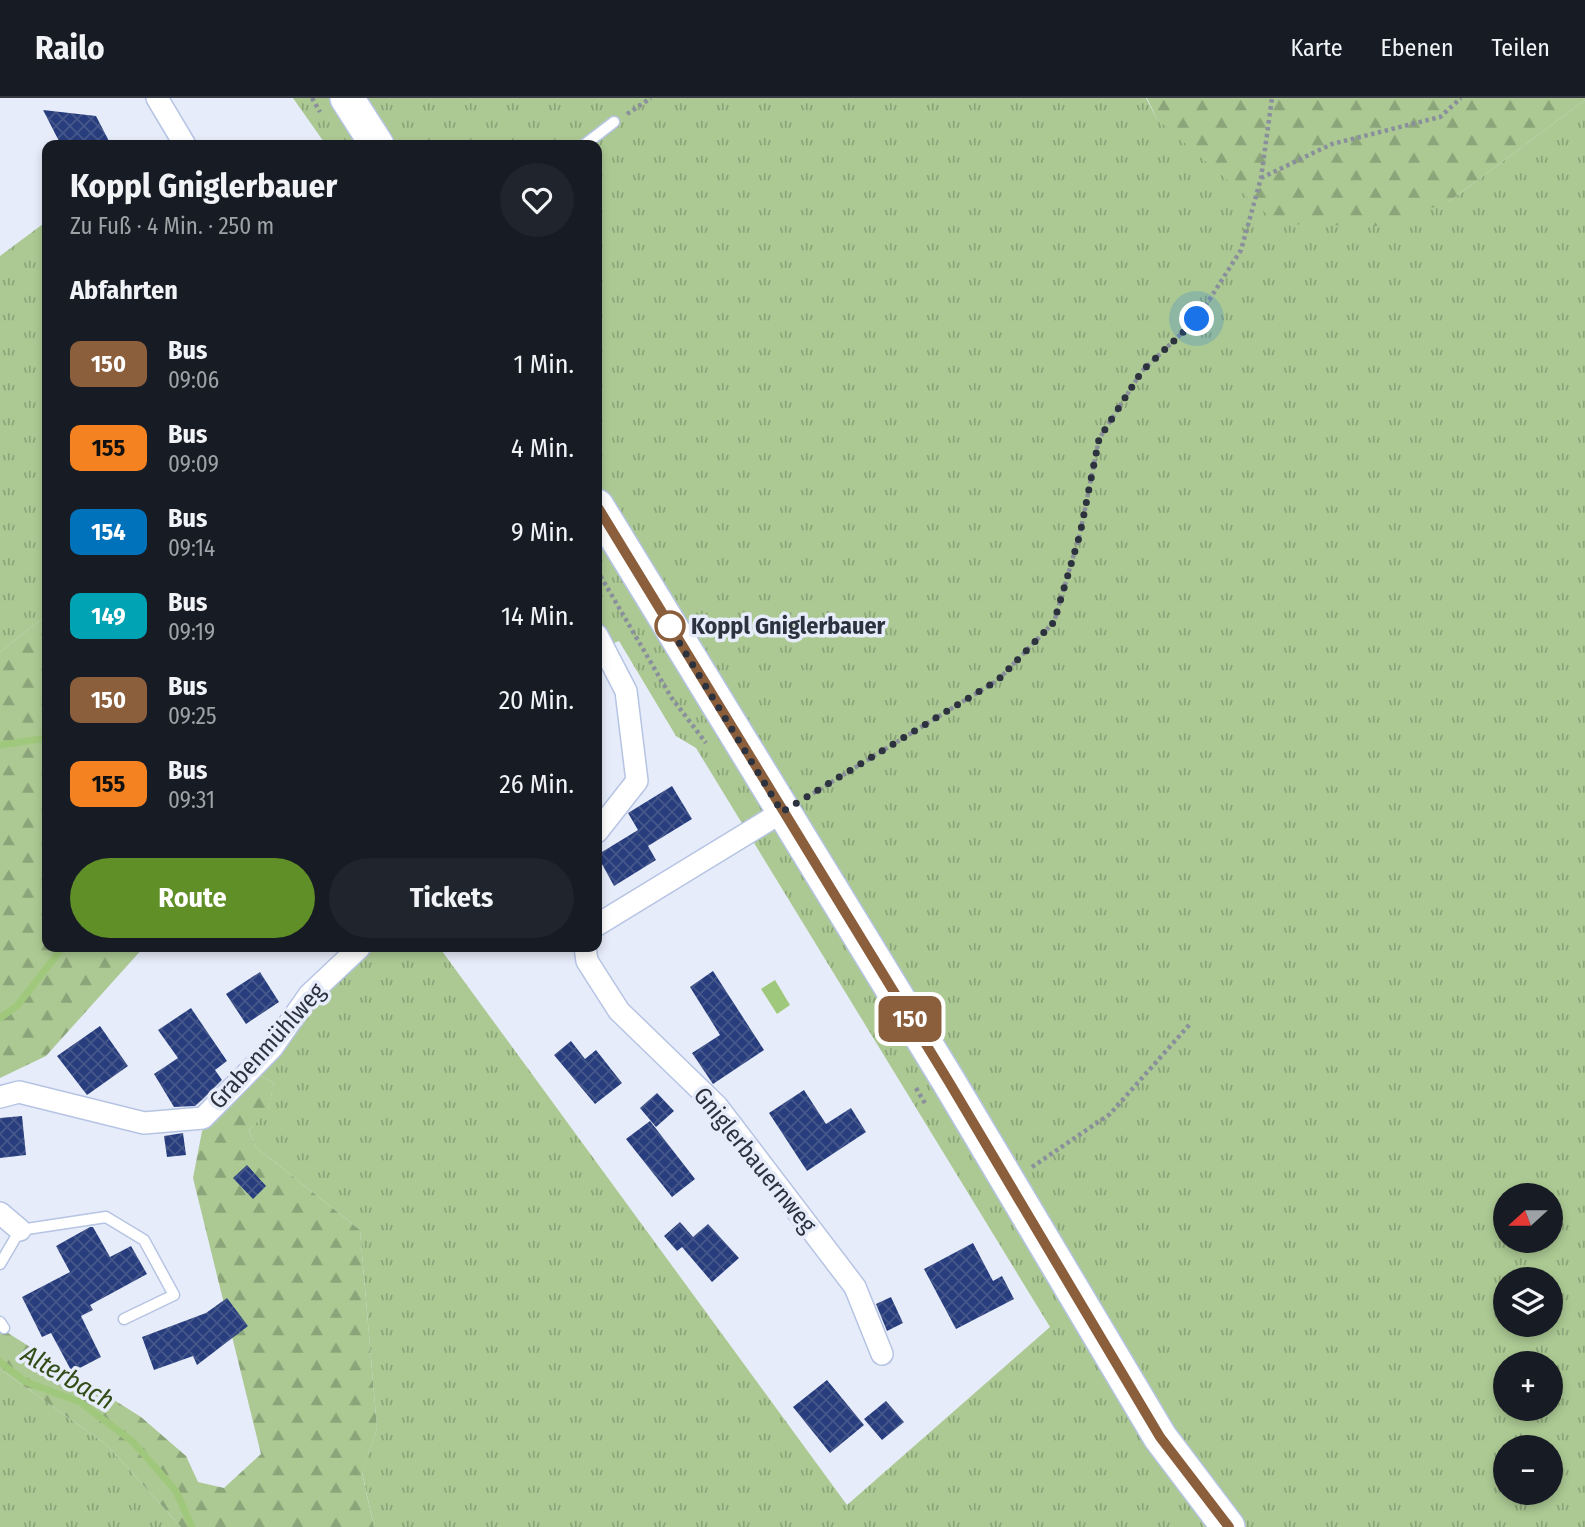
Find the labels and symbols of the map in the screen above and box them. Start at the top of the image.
your location [1179,301,1214,336]
marker: Koppl Gniglerbauer [655,611,685,641]
place label: Koppl Gniglerbauer [691,612,886,640]
street label: Grabenmühlweg [203,977,331,1115]
line badge: 150 [870,996,950,1042]
street label: Gniglerbauernweg [688,1082,823,1239]
north arrow [1493,1183,1563,1253]
water label: Alterbach [15,1338,119,1416]

